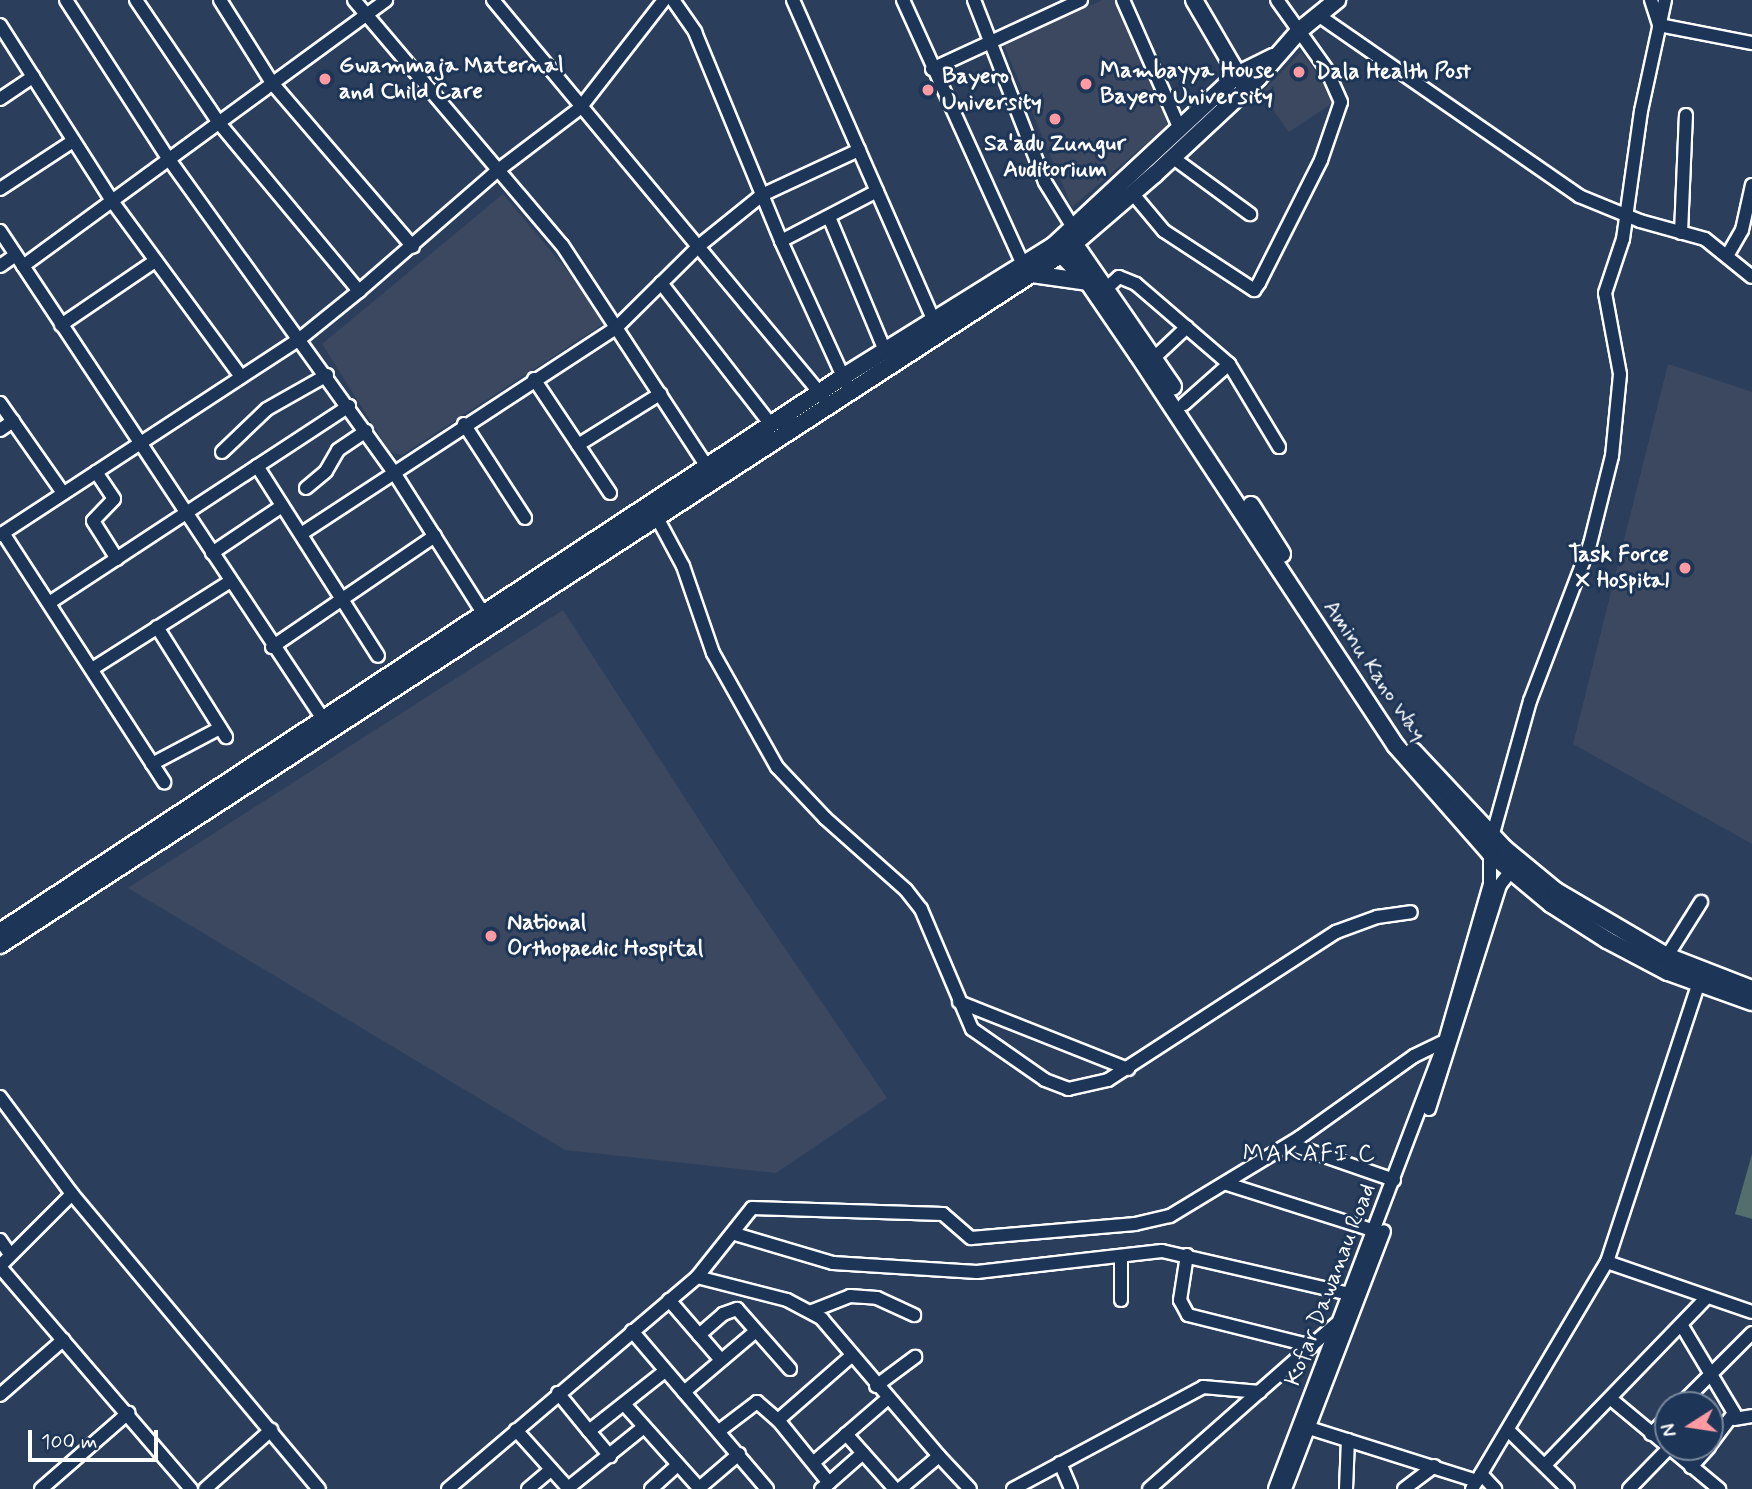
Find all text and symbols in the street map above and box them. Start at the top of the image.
place label: Gwammaja Maternal and Child Care [339,52,556,106]
place label: Mambayya House Bayero University [1100,57,1275,111]
place label: Dala Health Post [1315,58,1471,86]
marker: Dala Health Post [1289,62,1309,82]
place label: Bayero University [942,63,1042,117]
marker: Gwammaja Maternal and Child Care [317,71,333,87]
marker: Mambayya House Bayero University [1078,76,1094,92]
marker: Bayero University [920,82,936,98]
marker: Sa'adu Zungur Auditorium [1047,111,1063,127]
place label: Sa'adu Zungur Auditorium [987,130,1123,184]
place label: Task Force X Hospital [1566,541,1669,595]
marker: Task Force X Hospital [1675,558,1695,578]
street label: Aminu Kano Way [1315,592,1433,750]
place label: National Orthopaedic Hospital [507,909,706,963]
marker: National Orthopaedic Hospital [481,926,501,946]
district label: MAKAFI C [1247,1141,1373,1169]
street label: Kofar Dawanau Road [1280,1181,1382,1389]
north arrow [1654,1391,1724,1461]
scale bar [32,1416,161,1460]
text: N [1656,1421,1683,1439]
text: 100 m [41,1428,97,1456]

